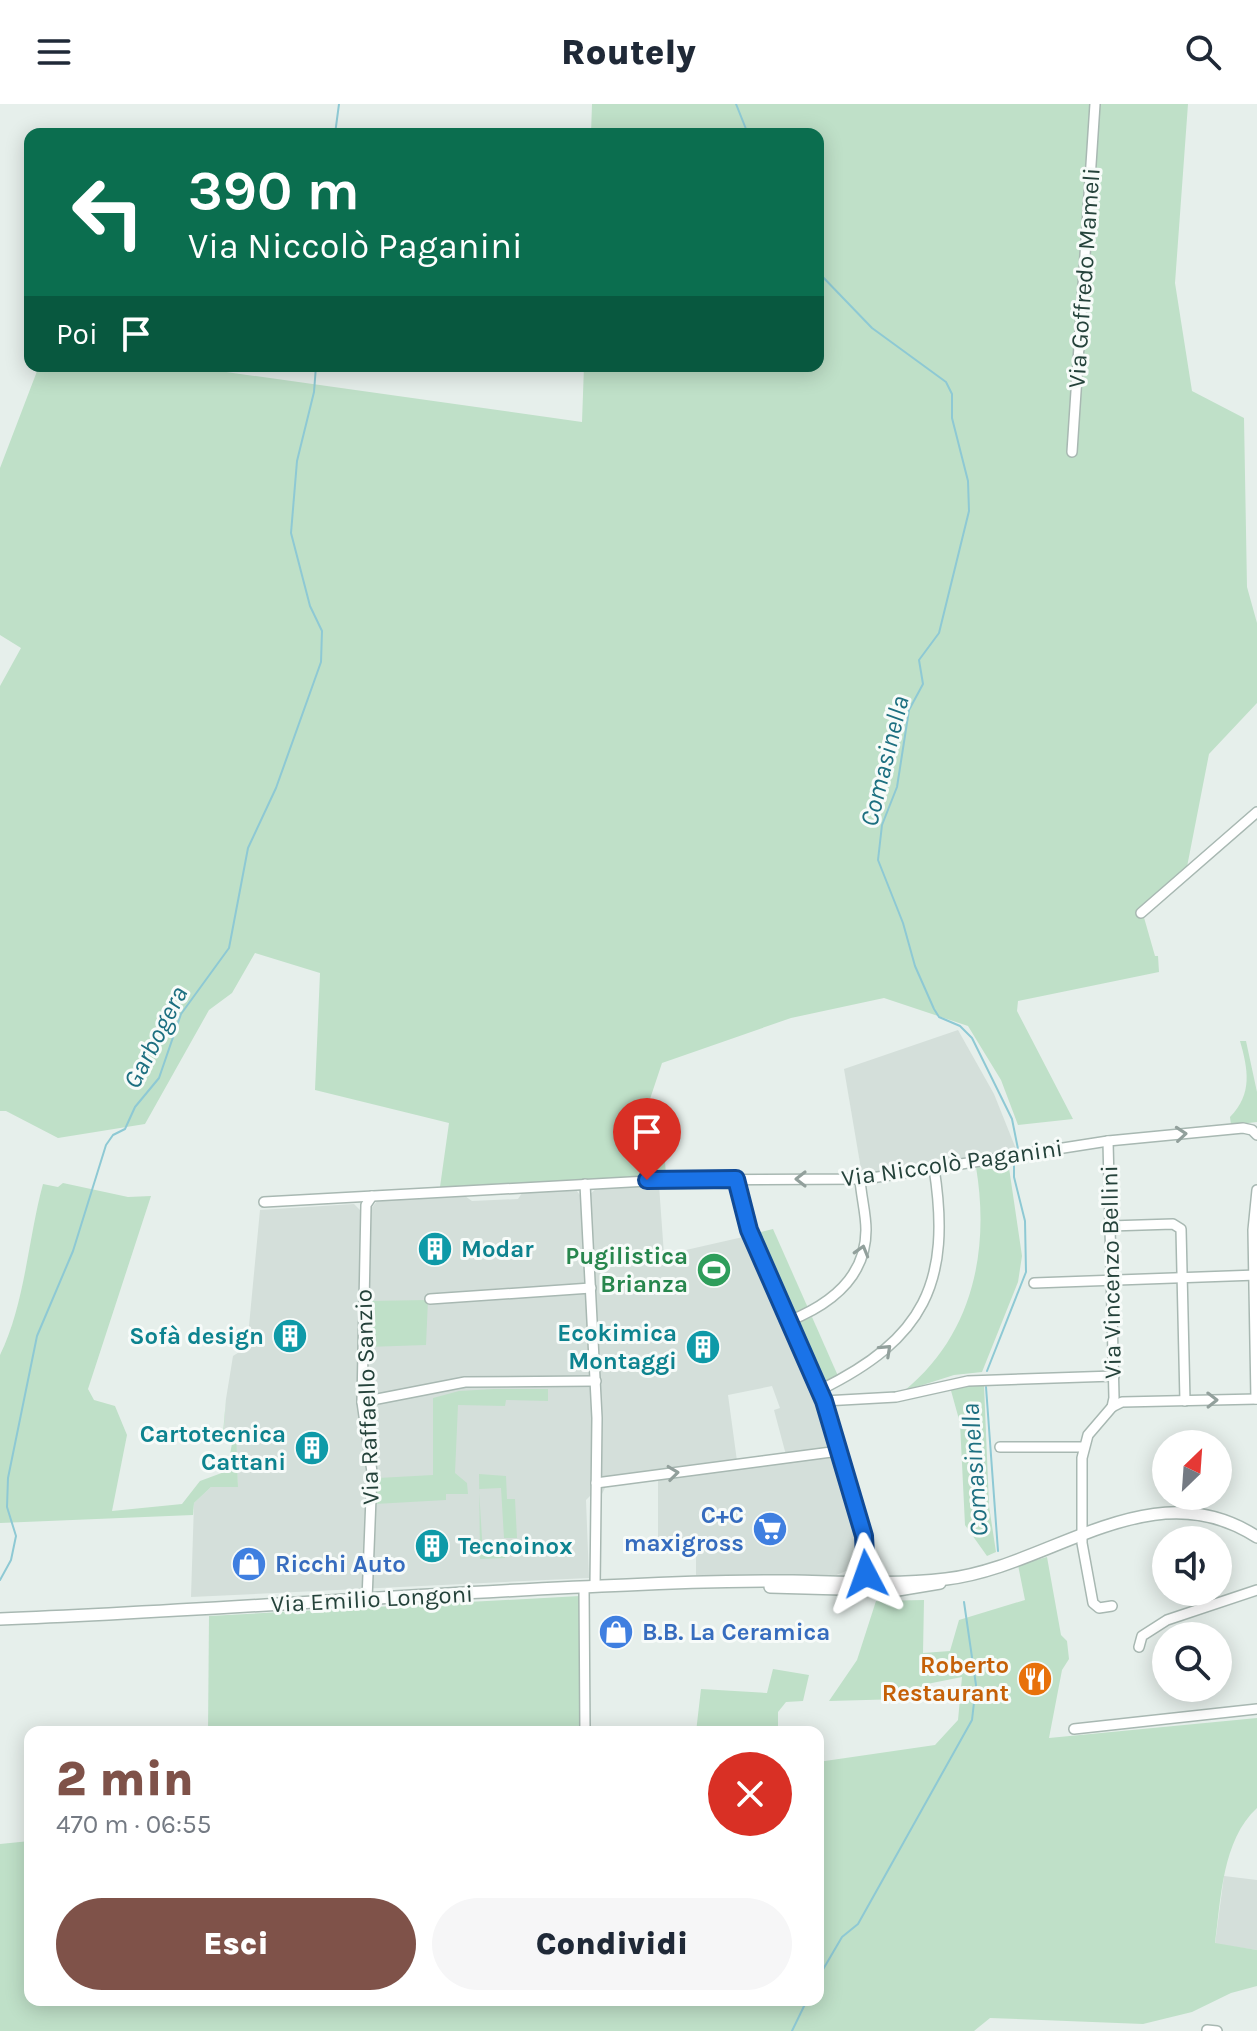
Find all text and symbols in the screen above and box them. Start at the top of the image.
icon: menu [32,30,76,74]
icon: search [1181,30,1225,74]
text: Routely [561,31,696,73]
text: 390 m [188,158,360,223]
icon: left [56,160,160,264]
street label: Via Goffredo Mameli [1062,167,1106,389]
text: Via Niccolò Paganini [188,225,523,267]
icon: arrive [114,312,158,356]
text: Poi [56,316,98,352]
water label: Comasinella [853,692,916,830]
water label: Garbogera [116,981,194,1094]
pin [613,1098,681,1180]
icon: arrive [625,1110,669,1154]
one-way arrow [1175,1126,1188,1143]
street label: Via Niccolò Paganini [840,1134,1064,1192]
street label: Via Vincenzo Bellini [1095,1165,1127,1379]
one-way arrow [794,1170,807,1188]
building icon: Modar [416,1230,454,1268]
place label: Modar [461,1235,534,1263]
place label: Pugilistica Brianza [565,1242,688,1298]
one-way arrow [853,1244,869,1258]
sports icon: Pugilistica Brianza [695,1251,733,1289]
street label: Via Raffaello Sanzio [349,1289,385,1505]
building icon: Sofà design [271,1317,309,1355]
place label: Ecokimica Montaggi [557,1319,677,1375]
place label: Sofà design [129,1322,264,1350]
building icon: Ecokimica Montaggi [684,1328,722,1366]
one-way arrow [877,1345,891,1360]
one-way arrow [1206,1391,1219,1409]
water label: Comasinella [954,1402,995,1538]
place label: Cartotecnica Cattani [140,1420,286,1476]
building icon: Cartotecnica Cattani [293,1429,331,1467]
north arrow [1152,1430,1232,1510]
map controls [1152,1430,1232,1702]
one-way arrow [667,1465,680,1482]
place label: C+C maxigross [624,1501,744,1557]
supermarket icon: C+C maxigross [751,1510,789,1548]
button: sound [1152,1526,1232,1606]
building icon: Tecnoinox [413,1527,451,1565]
place label: Tecnoinox [458,1532,572,1560]
position arrow [824,1532,908,1616]
shop icon: Ricchi Auto [230,1545,268,1583]
place label: Ricchi Auto [275,1550,406,1578]
street label: Via Emilio Longoni [270,1580,474,1618]
shop icon: B.B. La Ceramica [597,1613,635,1651]
place label: B.B. La Ceramica [642,1618,830,1646]
button: search [1152,1622,1232,1702]
place label: Roberto Restaurant [882,1651,1009,1707]
restaurant icon: Roberto Restaurant [1016,1660,1054,1698]
text: 2 min [56,1751,194,1807]
button: close [708,1752,792,1836]
text: 470 m · 06:55 [56,1809,211,1840]
button: Esci [56,1898,416,1990]
button: Condividi [432,1898,792,1990]

